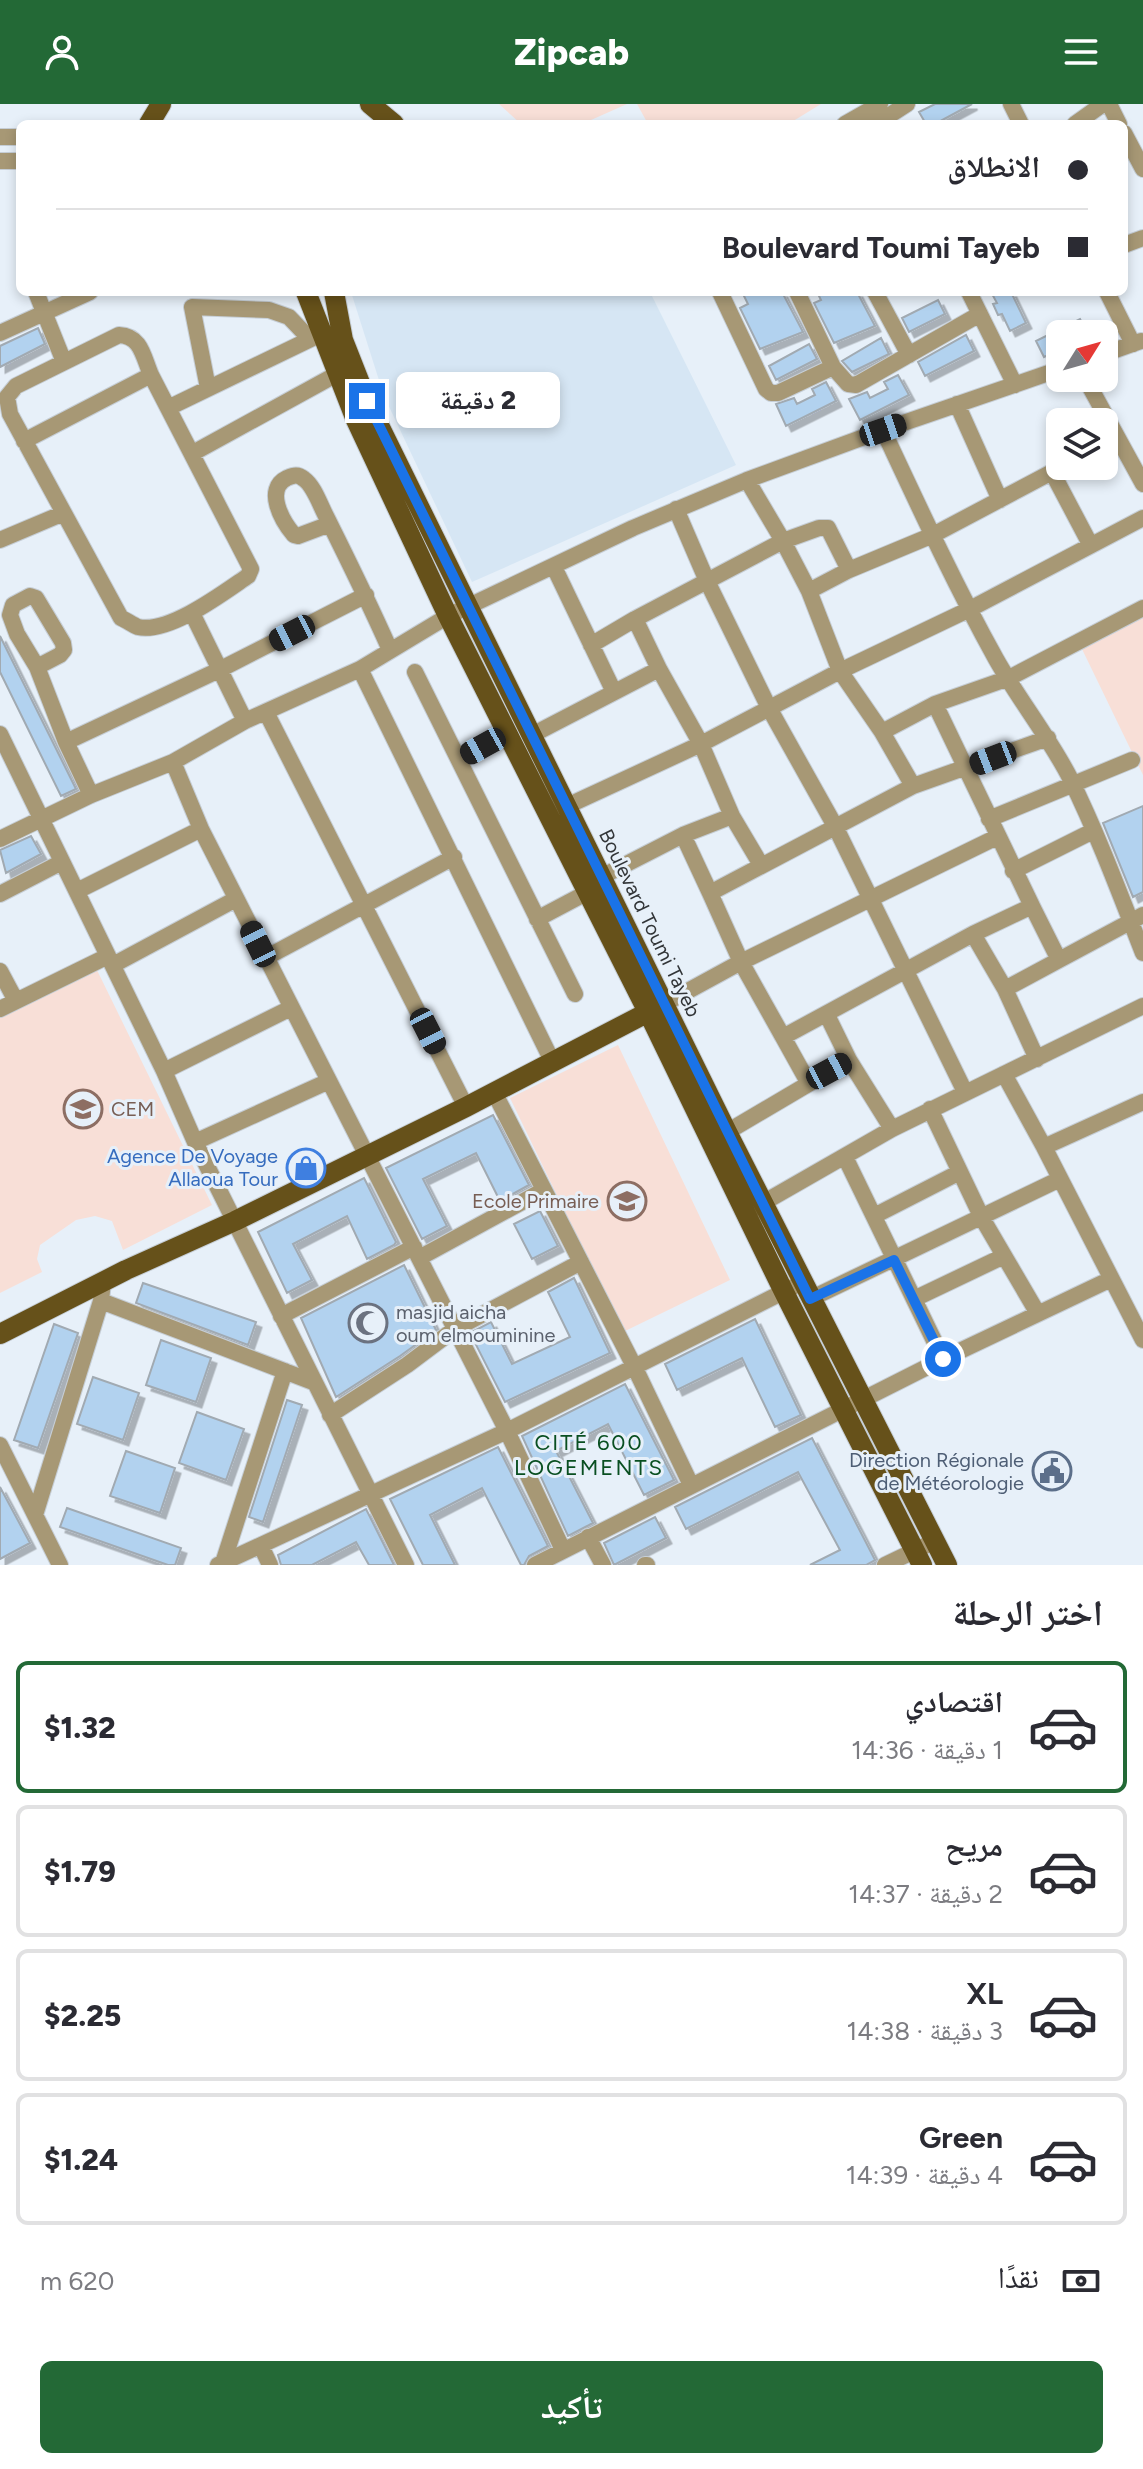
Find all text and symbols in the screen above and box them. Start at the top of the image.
icon: person [40,30,84,74]
icon: menu [1059,30,1103,74]
text: Zipcab [514,31,629,74]
text: الانطلاق [947,148,1040,185]
text: Boulevard Toumi Tayeb [722,229,1040,266]
north arrow [1046,320,1118,392]
map controls [1046,320,1118,480]
callout: 2 دقيقة [395,373,559,429]
route end [349,383,385,419]
text: 2 دقيقة [440,384,516,416]
button: layers [1046,408,1118,480]
car [856,411,910,449]
car [265,611,319,655]
car [456,724,510,768]
car [966,738,1020,778]
street label: Boulevard Toumi Tayeb [594,825,706,1021]
car [237,917,279,971]
car [406,1004,450,1058]
car [802,1049,856,1093]
school or university icon: CEM [62,1088,104,1130]
place label: CEM [111,1097,154,1121]
place label: Agence De Voyage Allaoua Tour [107,1144,278,1191]
shop icon: Agence De Voyage Allaoua Tour [285,1147,327,1189]
school or university icon: Ecole Primaire [606,1180,648,1222]
place label: Ecole Primaire [472,1189,599,1213]
place label: masjid aicha oum elmouminine [396,1300,555,1347]
mosque icon: masjid aicha oum elmouminine [347,1302,389,1344]
route start [925,1341,961,1377]
district label: CITÉ 600 LOGEMENTS [514,1429,664,1481]
place label: Direction Régionale de Météorologie [849,1448,1024,1495]
public building icon: Direction Régionale de Météorologie [1031,1450,1073,1492]
text: اختر الرحلة [952,1591,1103,1634]
text: اقتصادي [905,1683,1003,1720]
icon: car [1027,1691,1099,1763]
text: $1.32 [44,1709,116,1746]
text: 1 دقيقة · 14:36 [851,1734,1003,1766]
text: مريح [945,1827,1003,1864]
icon: car [1027,1835,1099,1907]
text: $1.79 [44,1853,116,1890]
text: 2 دقيقة · 14:37 [848,1878,1003,1910]
text: XL [967,1975,1003,2012]
icon: car [1027,1979,1099,2051]
text: $2.25 [44,1997,121,2034]
text: 3 دقيقة · 14:38 [847,2015,1003,2047]
text: Green [919,2119,1003,2156]
icon: car [1027,2123,1099,2195]
text: $1.24 [44,2141,118,2178]
text: 4 دقيقة · 14:39 [846,2159,1003,2191]
text: نقدًا [998,2259,1039,2296]
icon: cash [1059,2259,1103,2303]
text: 620 m [40,2265,115,2297]
button: تأكيد [40,2361,1103,2453]

